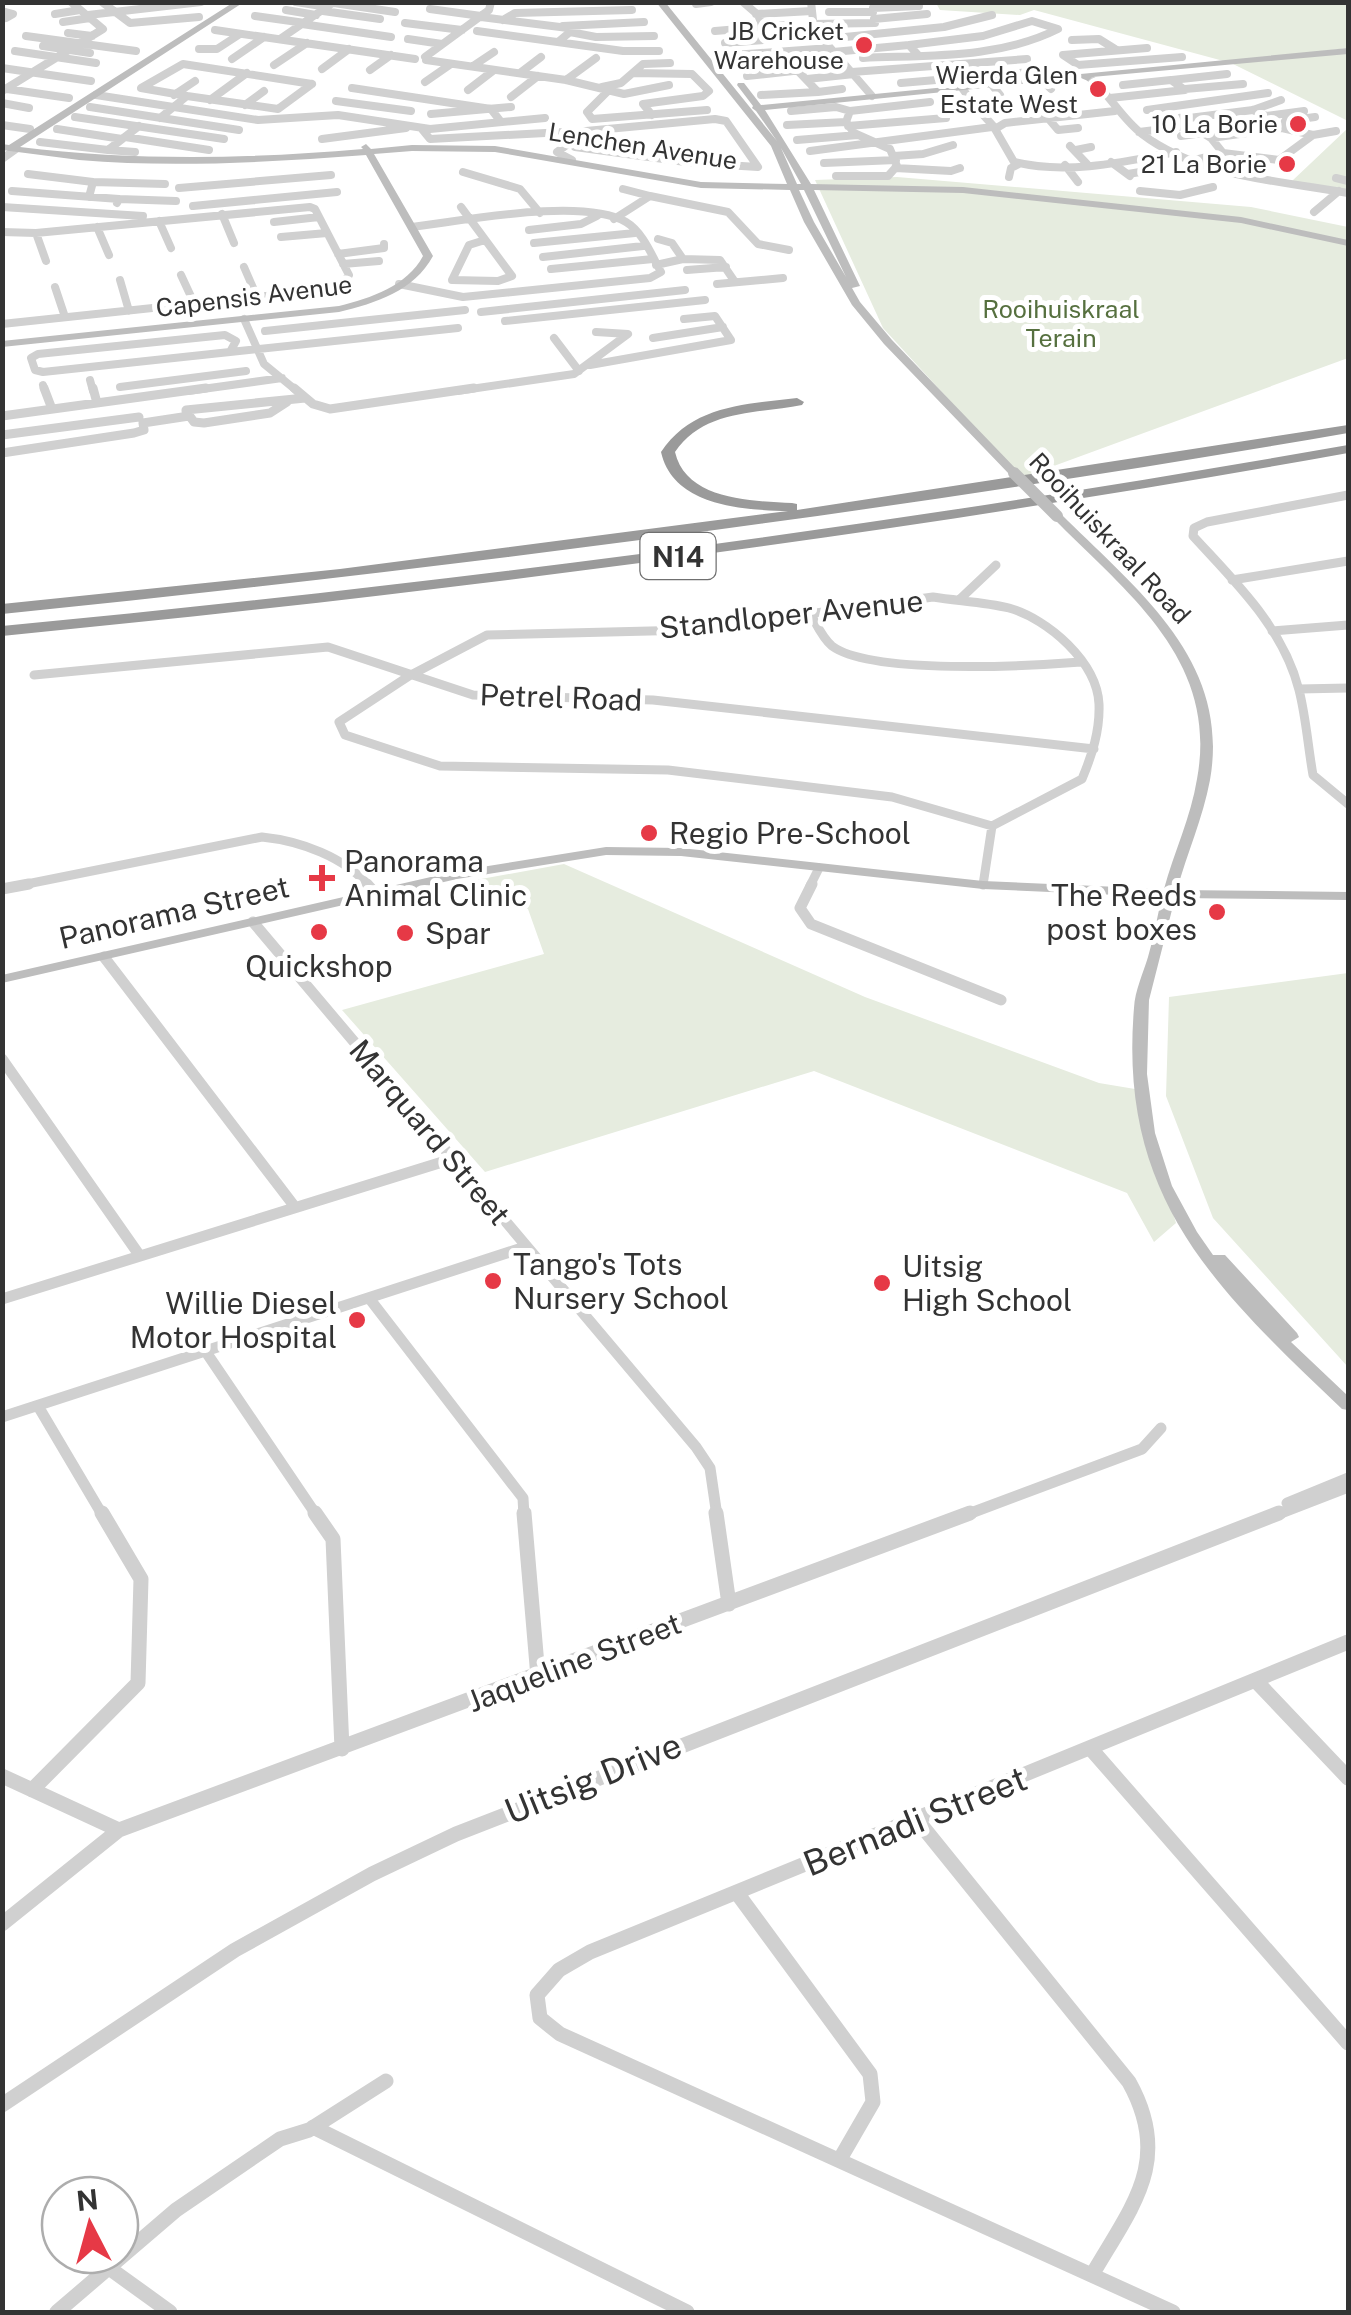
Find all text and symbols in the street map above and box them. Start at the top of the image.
place label: JB Cricket Warehouse [714,16,844,75]
marker: JB Cricket Warehouse [853,34,875,56]
place label: Wierda Glen Estate West [936,60,1078,119]
marker: Wierda Glen Estate West [1087,78,1109,100]
place label: 10 La Borie [1151,109,1278,139]
marker: 10 La Borie [1287,113,1309,135]
street label: Lenchen Avenue [546,116,740,176]
place label: 21 La Borie [1141,149,1267,179]
marker: 21 La Borie [1276,153,1298,175]
street label: Capensis Avenue [154,269,354,323]
park label: Rooihuiskraal Terain [982,294,1140,353]
street label: Rooihuiskraal Road [1023,446,1197,630]
road number: N14 [640,533,716,579]
street label: Standloper Avenue [657,582,925,646]
street label: Petrel Road [479,676,643,718]
place label: Regio Pre-School [669,815,911,851]
marker: Regio Pre-School [638,822,660,844]
place label: Panorama Animal Clinic [344,843,527,913]
marker: Panorama Animal Clinic [309,865,335,891]
street label: Panorama Street [56,868,292,956]
place label: The Reeds post boxes [1046,877,1197,947]
marker: The Reeds post boxes [1206,901,1228,923]
place label: Spar [425,915,491,951]
marker: Quickshop [308,921,330,943]
marker: Spar [394,922,416,944]
place label: Quickshop [245,948,393,984]
street label: Marquard Street [342,1032,518,1232]
place label: Tango's Tots Nursery School [513,1246,729,1316]
place label: Uitsig High School [902,1248,1072,1318]
marker: Tango's Tots Nursery School [482,1270,504,1292]
marker: Uitsig High School [871,1272,893,1294]
place label: Willie Diesel Motor Hospital [130,1285,337,1355]
marker: Willie Diesel Motor Hospital [346,1309,368,1331]
street label: Jaqueline Street [462,1605,686,1719]
street label: Uitsig Drive [499,1724,687,1832]
street label: Bernadi Street [797,1758,1033,1884]
north arrow [40,2175,140,2275]
text: N [75,2182,100,2217]

